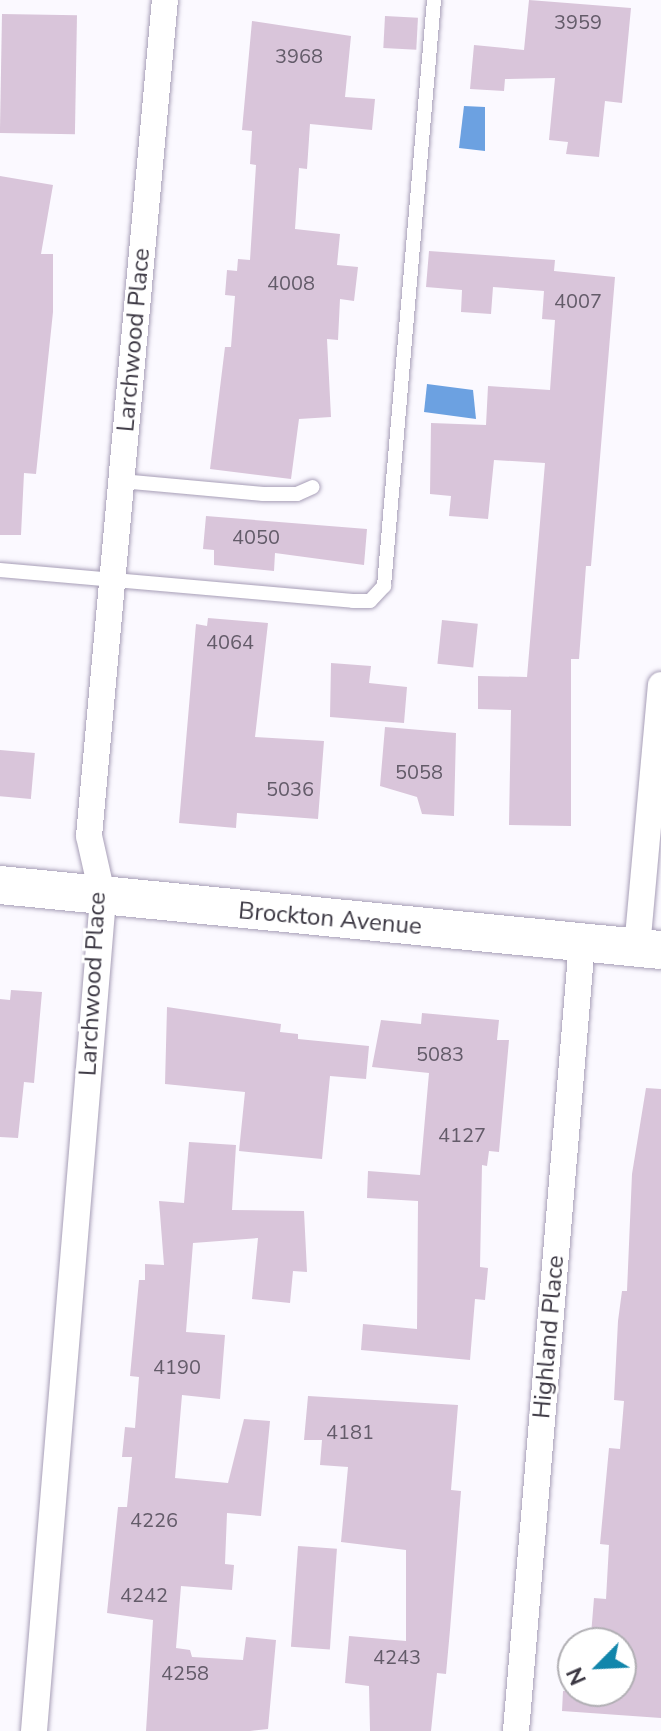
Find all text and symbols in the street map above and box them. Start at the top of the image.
house number: 3959 [554,10,602,34]
house number: 3968 [275,44,323,68]
street label: Larchwood Place [112,247,156,433]
house number: 4008 [267,271,315,295]
house number: 4007 [554,289,602,313]
house number: 4050 [232,525,280,549]
house number: 4064 [206,630,254,654]
house number: 5058 [395,760,443,784]
house number: 5036 [266,777,314,801]
street label: Larchwood Place [74,891,112,1077]
street label: Brockton Avenue [237,897,423,941]
house number: 5083 [416,1042,464,1066]
house number: 4127 [438,1123,486,1147]
street label: Highland Place [528,1254,570,1420]
house number: 4190 [153,1355,201,1379]
house number: 4181 [326,1420,374,1444]
house number: 4226 [130,1508,178,1532]
house number: 4242 [120,1583,168,1607]
north arrow [557,1627,637,1707]
house number: 4243 [373,1645,421,1669]
house number: 4258 [161,1661,209,1685]
text: N [560,1662,594,1690]

